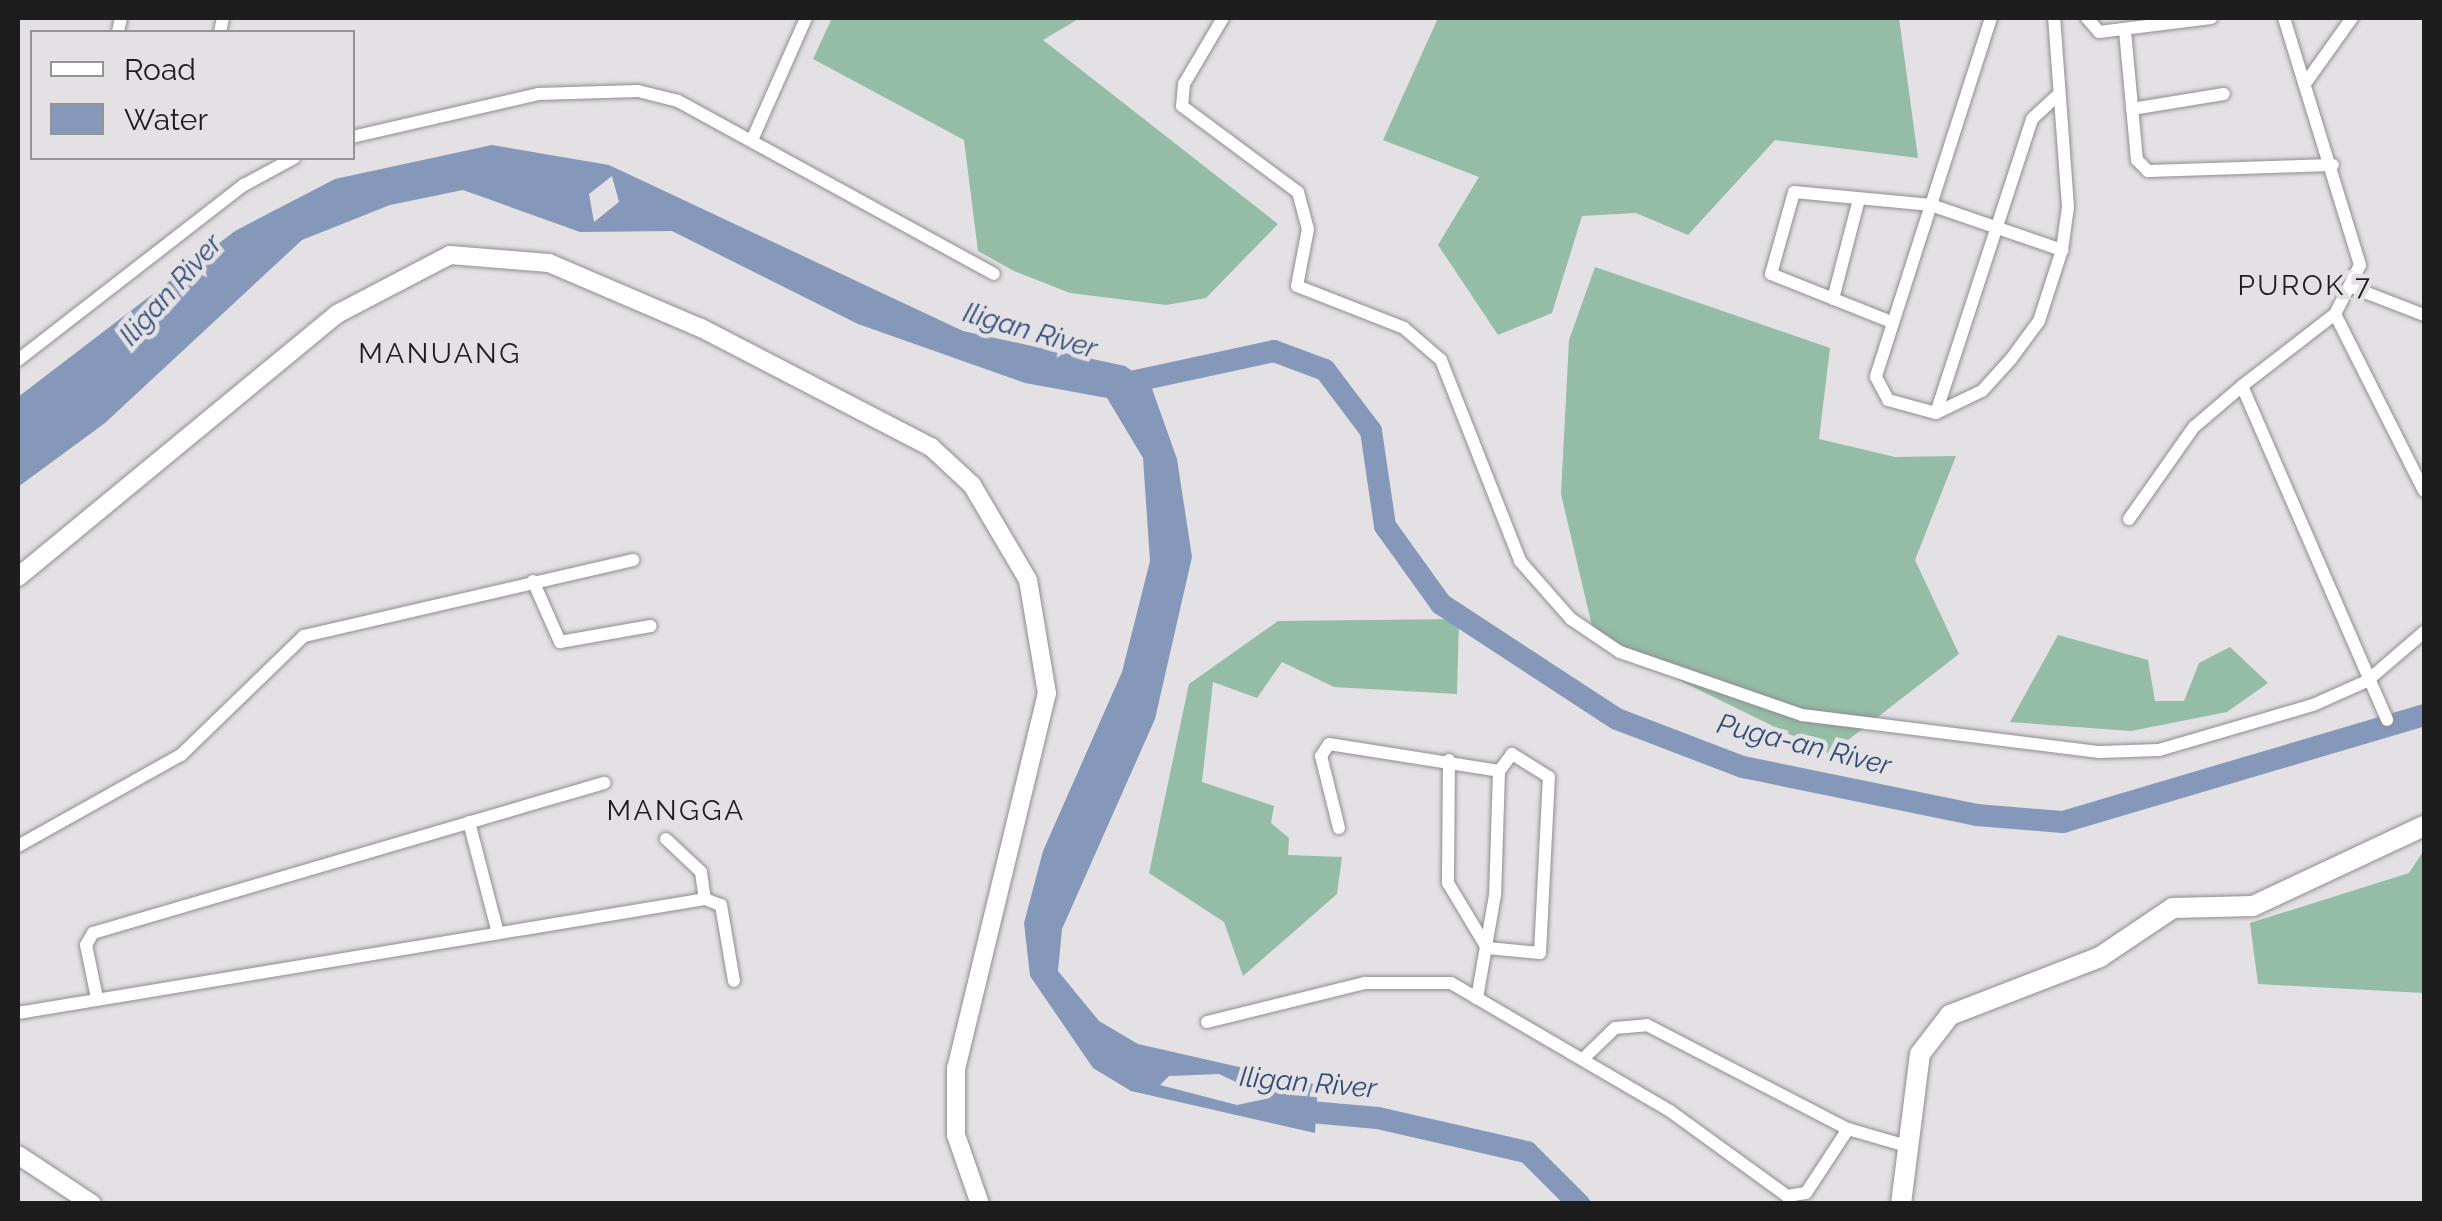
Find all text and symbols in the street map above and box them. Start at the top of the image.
legend [30,30,355,160]
text: Road [124,52,196,87]
text: Water [124,102,208,137]
water label: Iligan River [112,228,230,352]
district label: PUROK 7 [2237,269,2373,303]
water label: Iligan River [959,296,1101,366]
district label: MANUANG [358,337,522,371]
water label: Puga-an River [1713,707,1895,783]
district label: MANGGA [606,794,746,828]
water label: Iligan River [1238,1060,1378,1106]

